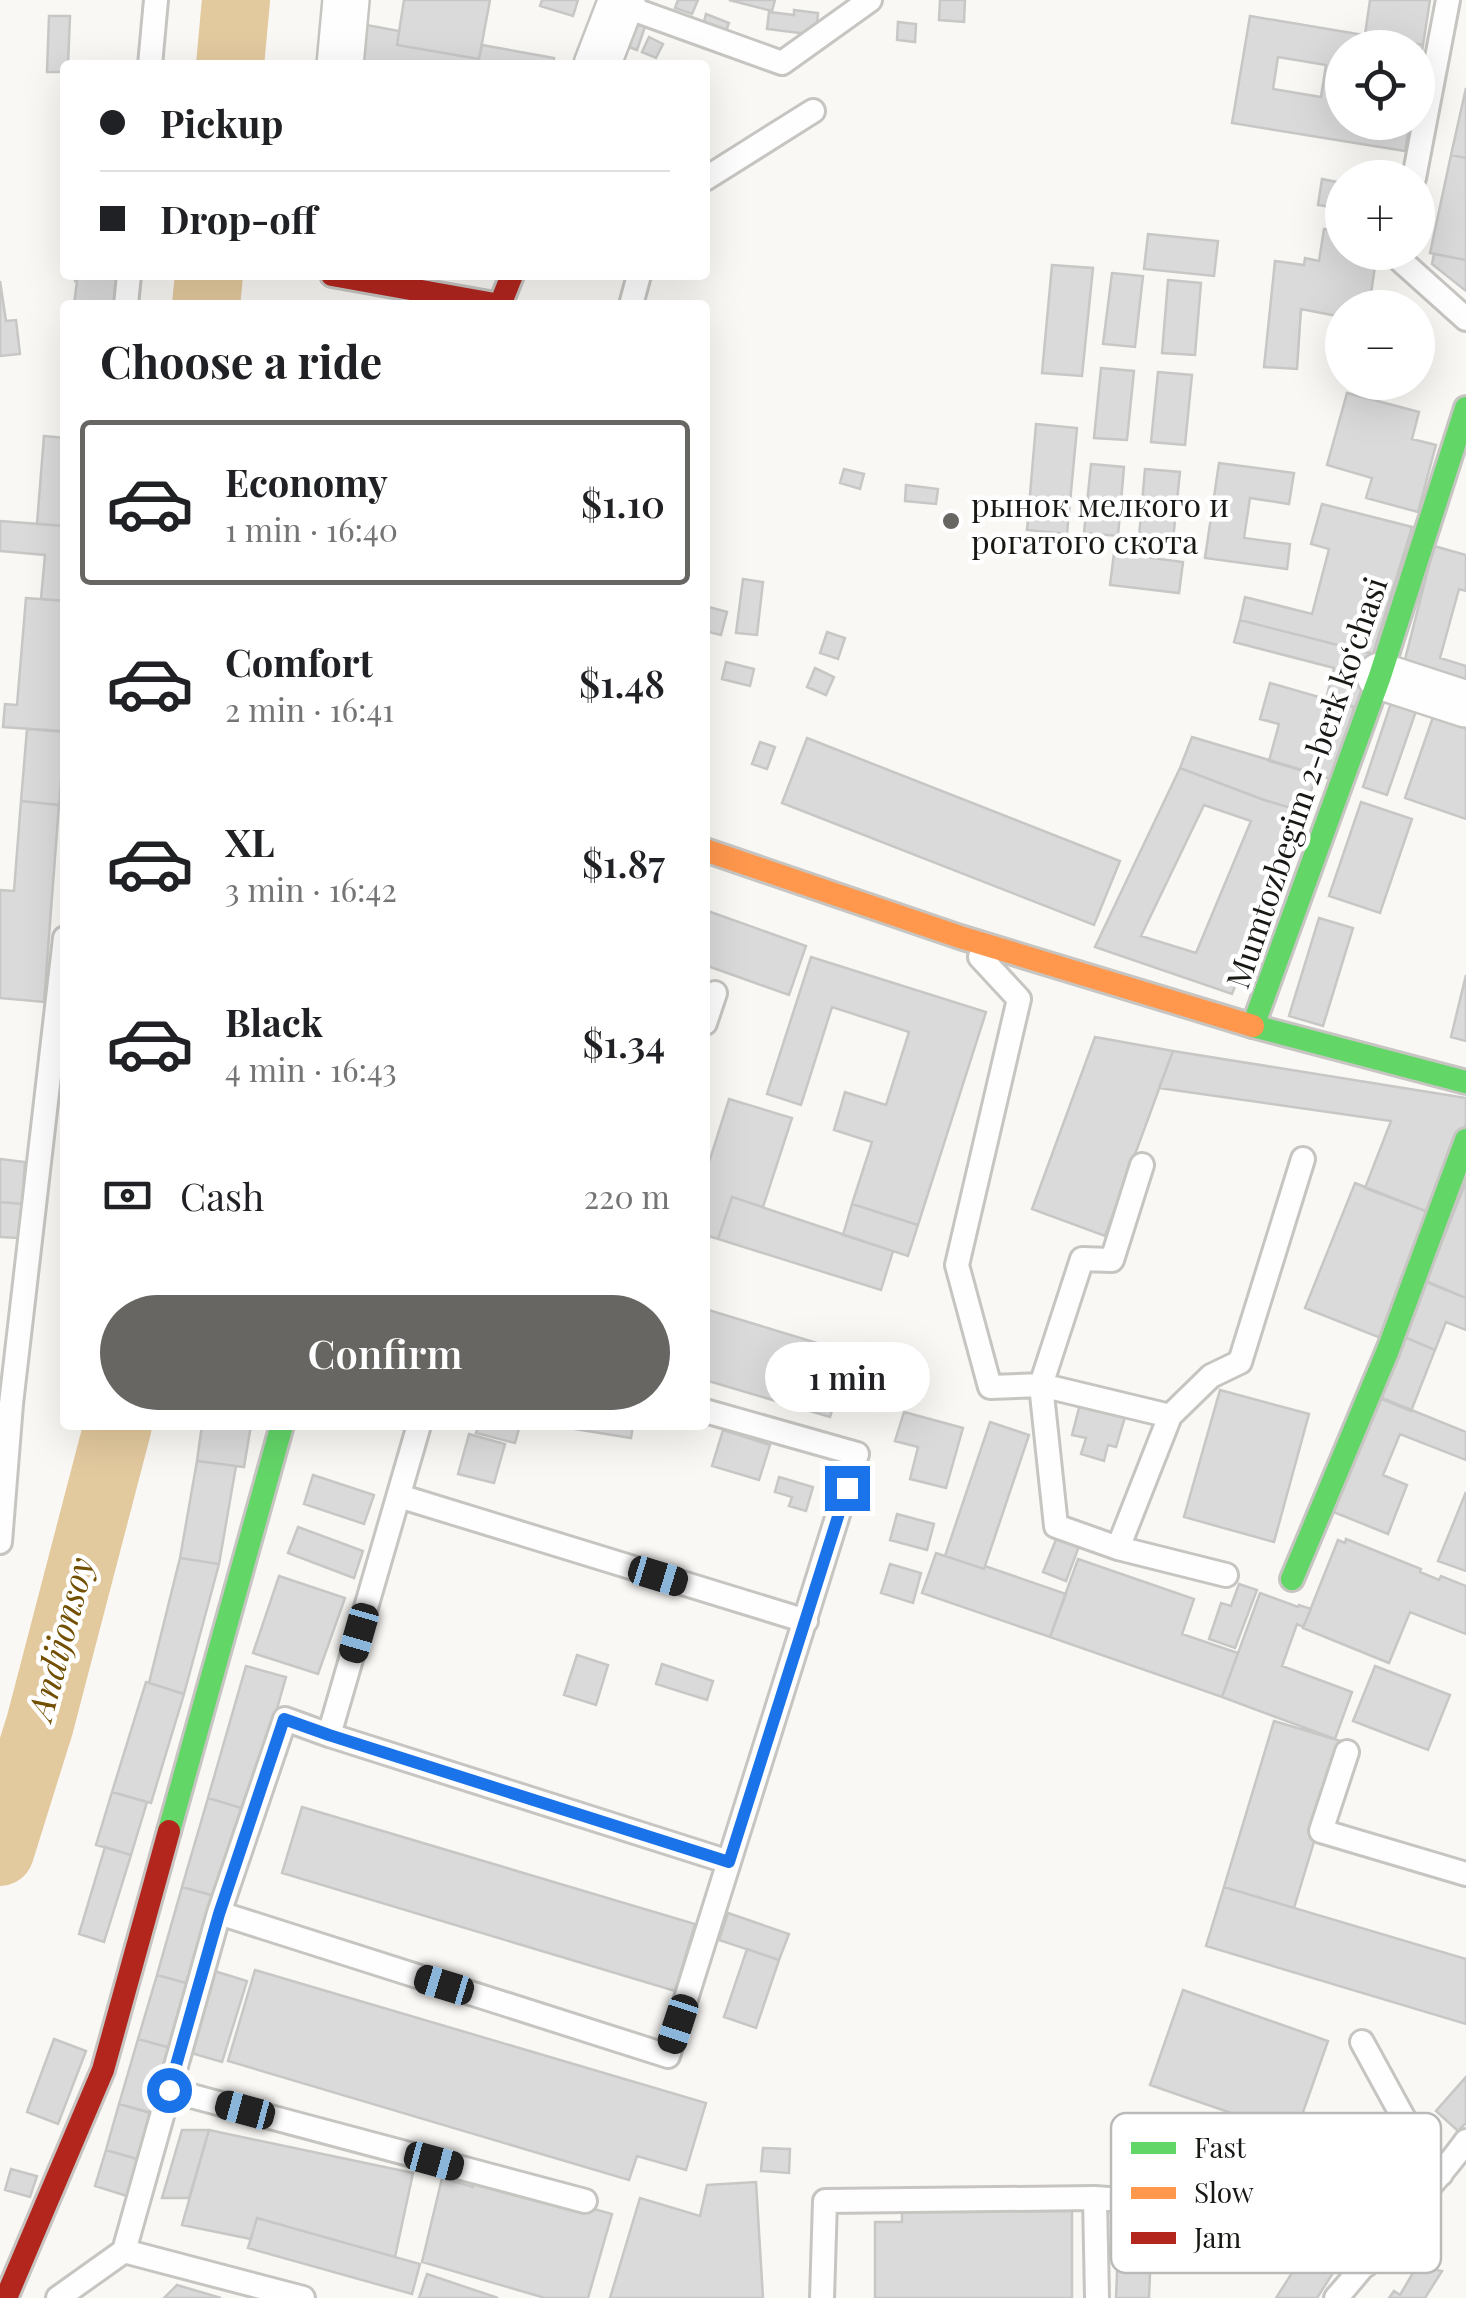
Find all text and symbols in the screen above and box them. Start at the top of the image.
map controls [1325,30,1435,400]
button: locate [1325,30,1435,140]
text: Pickup [160,97,283,148]
button: + [1325,160,1435,270]
text: Drop-off [160,193,317,244]
button: − [1325,290,1435,400]
text: Choose a ride [100,330,382,390]
text: Economy [225,456,388,507]
icon: car [105,458,195,548]
text: $1.10 [581,477,665,528]
place label: рынок мелкого и рогатого скота [971,482,1229,562]
text: 1 min · 16:40 [225,507,398,550]
marker: рынок мелкого и рогатого скота [940,510,962,532]
street label: Mumtozbegim 2-berk koʻchasi [1214,571,1396,993]
text: Comfort [225,636,373,687]
icon: car [105,638,195,728]
text: $1.48 [579,657,665,708]
text: 2 min · 16:41 [225,687,394,730]
text: XL [225,816,274,867]
icon: car [105,818,195,908]
text: $1.87 [582,837,665,888]
text: 3 min · 16:42 [225,867,397,910]
text: Black [225,996,323,1047]
icon: car [105,998,195,1088]
text: $1.34 [583,1017,665,1068]
text: 4 min · 16:43 [225,1047,397,1090]
icon: cash [100,1168,155,1223]
text: Cash [180,1170,264,1221]
text: 220 m [584,1174,670,1217]
button: Confirm [100,1295,670,1410]
callout: 1 min [764,1343,930,1413]
text: 1 min [809,1355,886,1398]
route end [825,1466,870,1511]
water label: Andijonsoy [14,1552,103,1728]
car [625,1553,691,1599]
car [336,1600,382,1666]
car [411,1962,477,2008]
car [654,1991,702,2057]
route start [147,2068,192,2113]
car [212,2088,278,2132]
legend [1111,2113,1441,2273]
text: Fast [1194,2128,1247,2165]
car [401,2139,467,2183]
text: Slow [1194,2173,1254,2210]
text: Jam [1193,2218,1241,2255]

